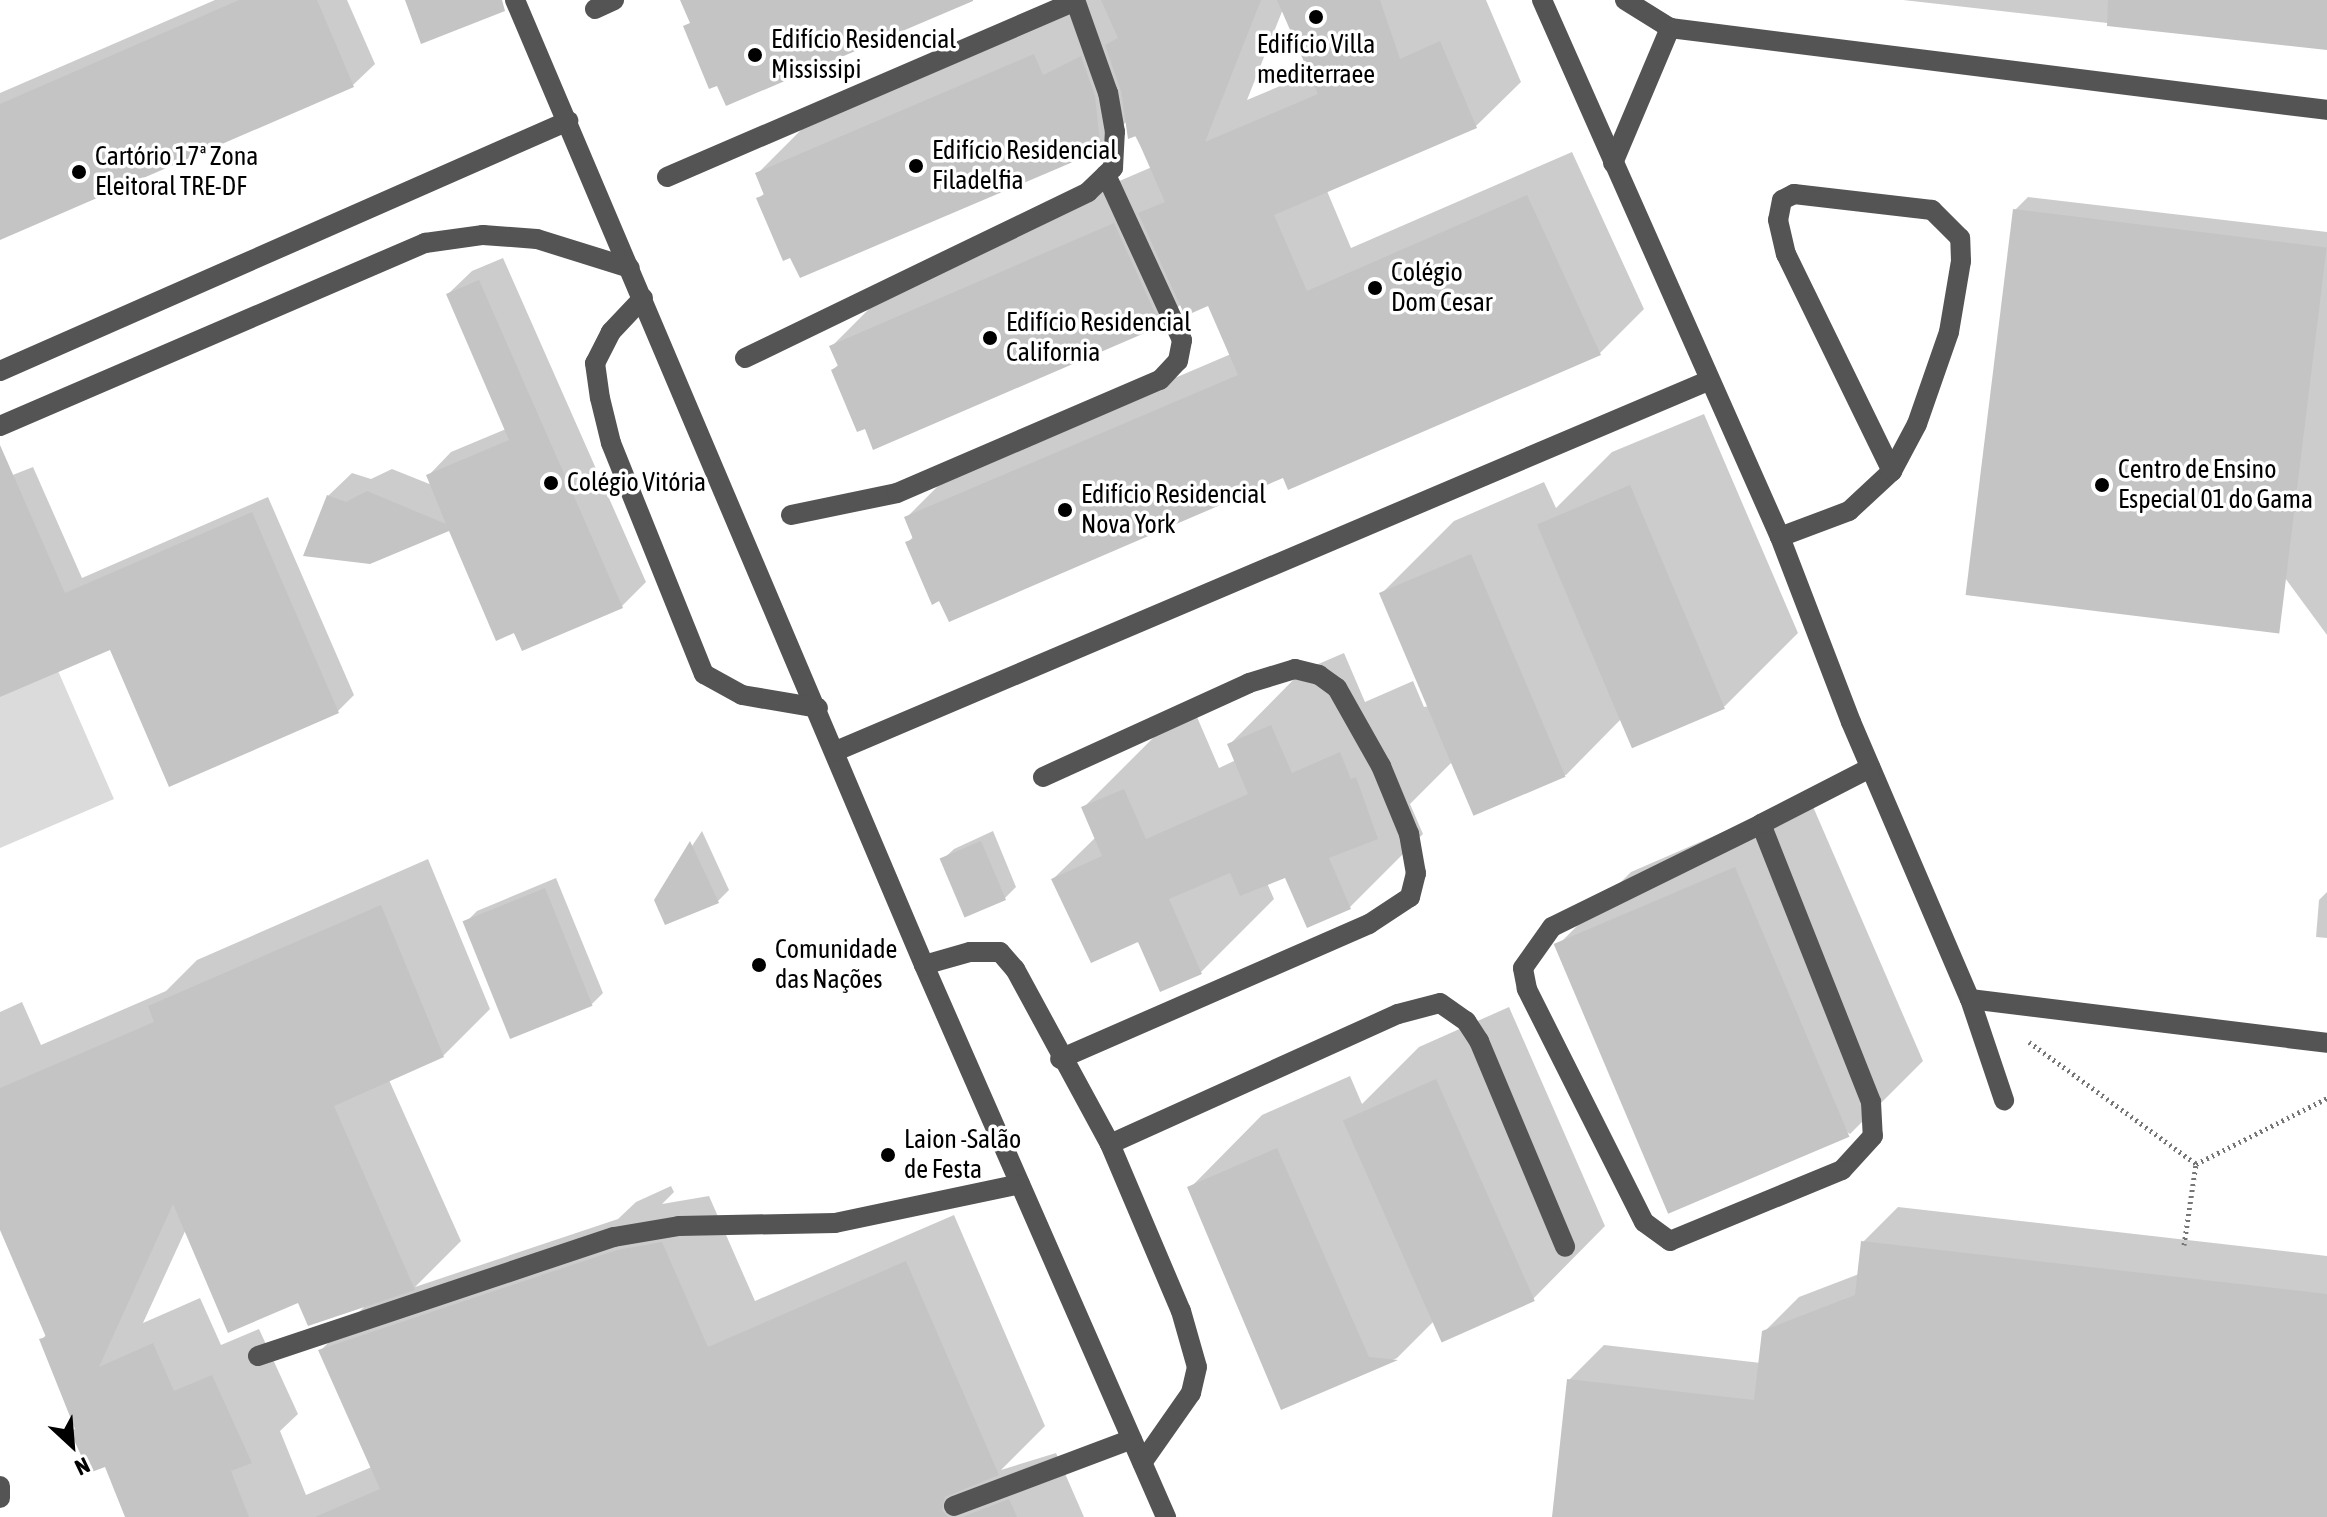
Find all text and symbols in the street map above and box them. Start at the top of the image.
marker: Edifício Villa mediterraee [1307,8,1325,26]
place label: Edifício Residencial Mississipi [771,24,956,86]
place label: Edifício Villa mediterraee [1257,29,1375,90]
marker: Edifício Residencial Mississipi [746,46,764,64]
place label: Edifício Residencial Filadelfia [932,135,1117,196]
place label: Cartório 17ª Zona Eleitoral TRE-DF [95,141,258,202]
marker: Edifício Residencial Filadelfia [907,157,925,175]
marker: Cartório 17ª Zona Eleitoral TRE-DF [70,163,88,181]
place label: Colégio Dom Cesar [1391,257,1493,318]
marker: Colégio Dom Cesar [1366,279,1384,297]
place label: Edifício Residencial California [1006,307,1191,368]
marker: Edifício Residencial California [981,329,999,347]
place label: Centro de Ensino Especial 01 do Gama [2118,454,2313,516]
place label: Colégio Vitória [567,467,706,499]
marker: Colégio Vitória [542,474,560,492]
marker: Centro de Ensino Especial 01 do Gama [2093,476,2111,494]
place label: Edifício Residencial Nova York [1081,479,1266,540]
marker: Edifício Residencial Nova York [1056,501,1074,519]
place label: Comunidade das Nações [775,934,897,996]
marker: Comunidade das Nações [750,956,768,974]
place label: Laion -Salão de Festa [904,1124,1021,1186]
marker: Laion -Salão de Festa [879,1146,897,1164]
north arrow [32,1405,112,1485]
text: N [71,1452,94,1481]

